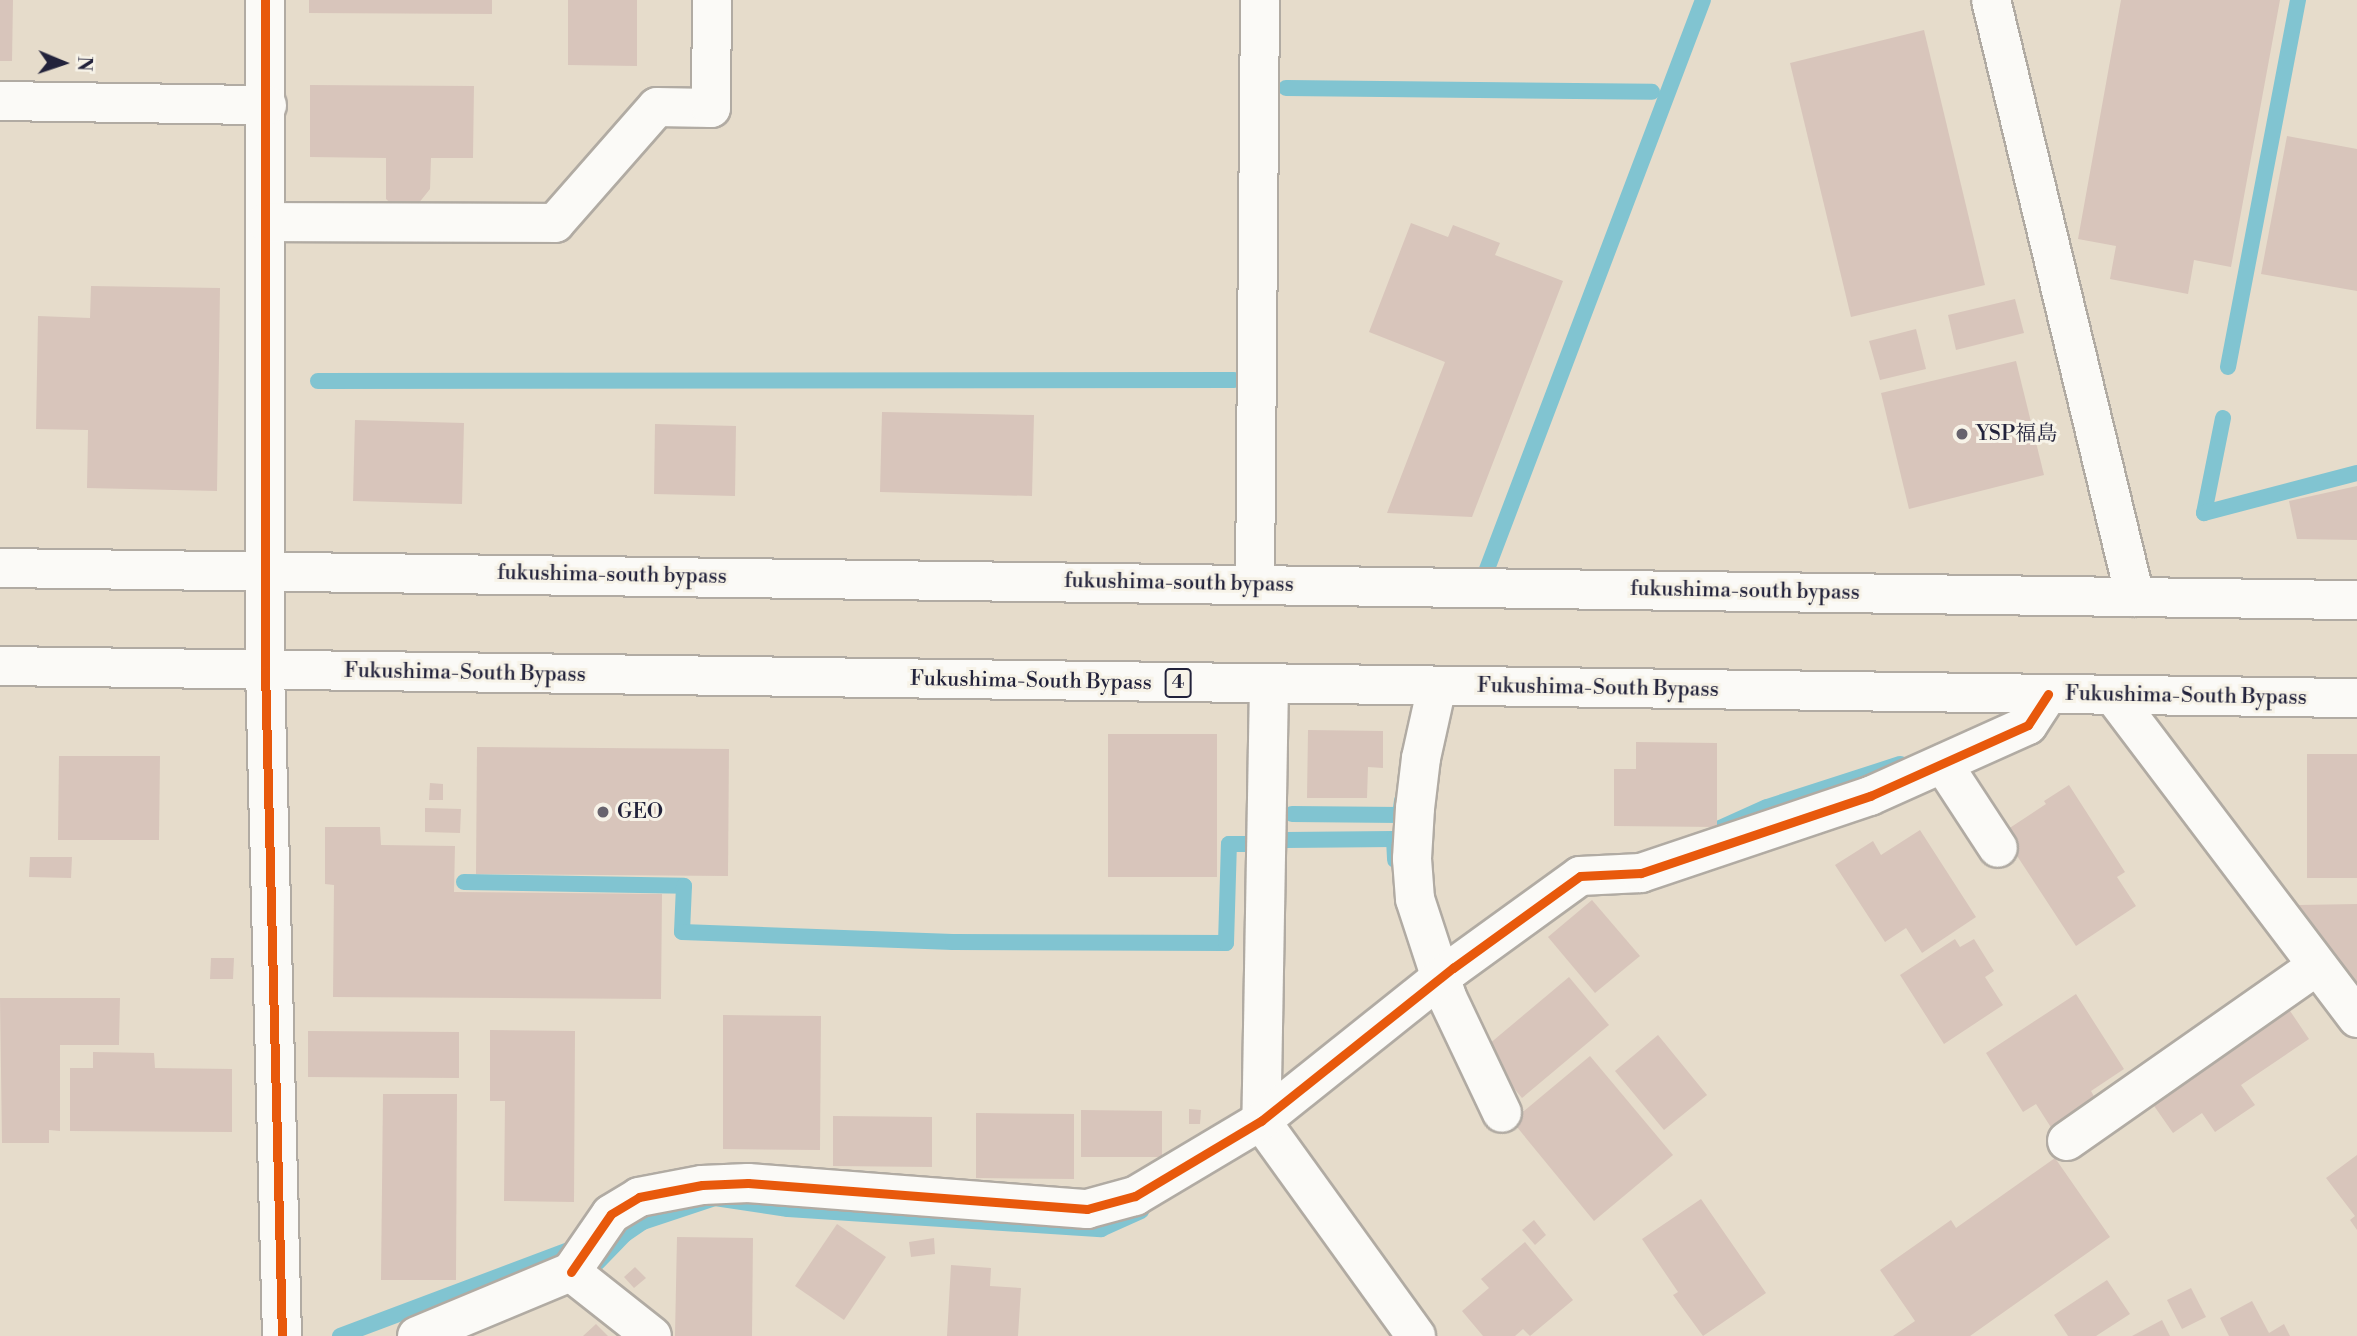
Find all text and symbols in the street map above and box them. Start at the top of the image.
north arrow [28,28,98,98]
text: N [72,56,96,72]
place label: YSP福島 [1976,421,2057,447]
marker: YSP福島 [1954,426,1970,442]
street label: fukushima-south bypass [497,560,727,590]
street label: fukushima-south bypass [1064,568,1294,598]
street label: fukushima-south bypass [1630,576,1860,606]
street label: Fukushima-South Bypass [344,658,586,688]
street label: Fukushima-South Bypass [910,666,1152,696]
road number: 4 [1164,668,1192,698]
street label: Fukushima-South Bypass [1477,673,1719,703]
street label: Fukushima-South Bypass [2065,681,2307,711]
place label: GEO [617,799,663,825]
marker: GEO [595,804,611,820]

